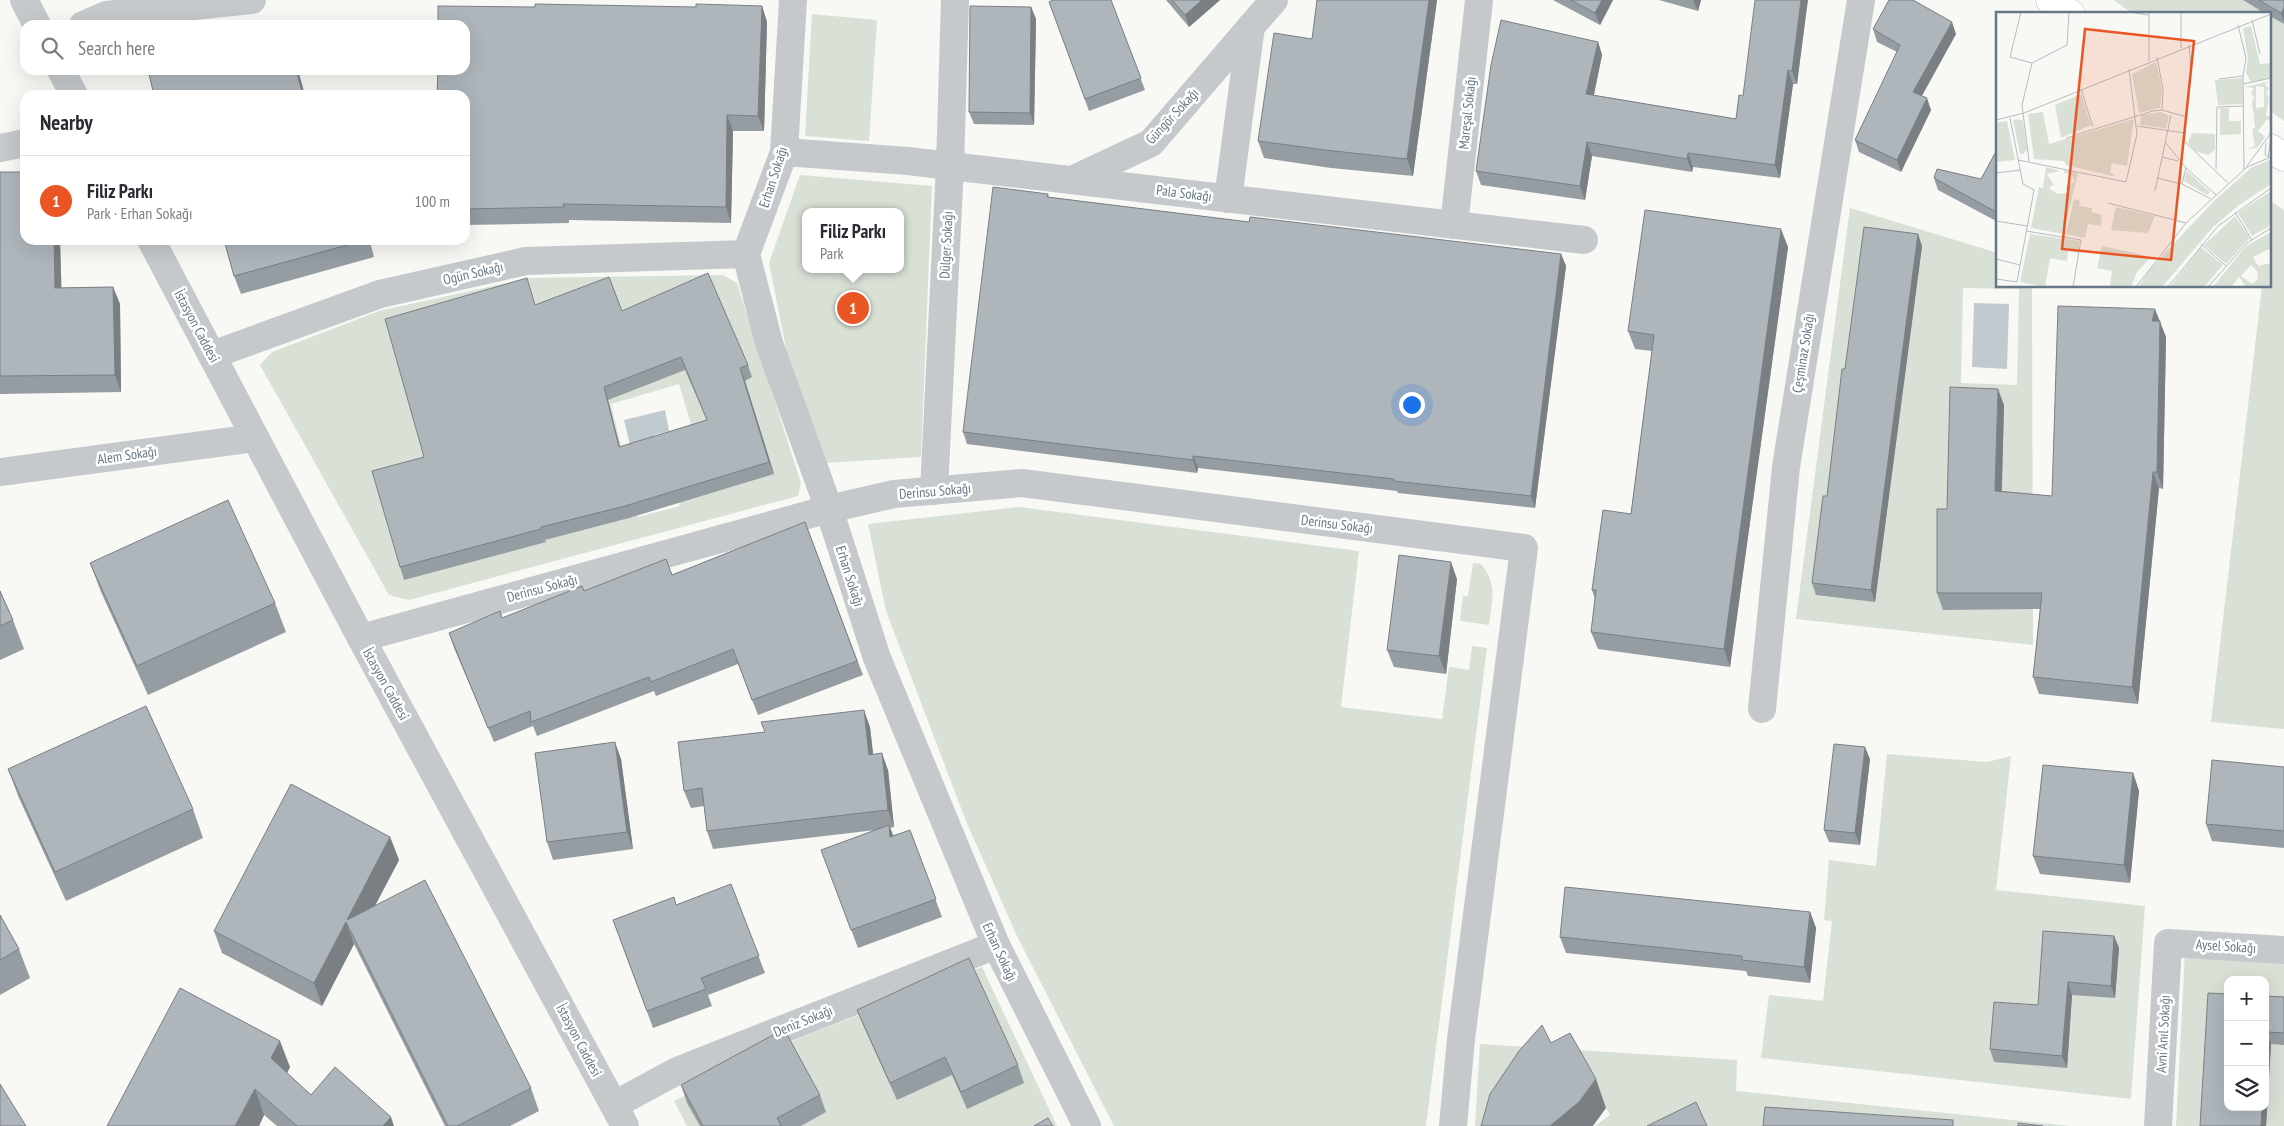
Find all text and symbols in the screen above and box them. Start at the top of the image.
inset map [1996,12,2272,288]
search box [20,20,470,75]
icon: search [38,34,66,62]
text: Search here [78,36,155,60]
street label: Mareşal Sokağı [1454,76,1480,150]
street label: Güngör Sokağı [1141,84,1203,148]
text: Nearby [40,109,93,136]
street label: Erhan Sokağı [755,144,791,210]
text: Filiz Parkı [87,179,153,203]
street label: Pala Sokağı [1155,181,1213,205]
text: 1 [52,191,60,211]
text: 100 m [415,191,450,211]
text: Park · Erhan Sokağı [87,203,192,223]
popup [802,208,904,273]
street label: Dülger Sokağı [935,211,957,279]
text: Filiz Parkı [820,219,886,243]
text: Park [820,243,844,263]
street label: Ogün Sokağı [441,257,505,289]
street label: İstasyon Caddesi [170,286,224,366]
pin: 1 [837,289,869,327]
street label: Çeşminaz Sokağı [1788,312,1818,394]
your location [1399,392,1425,418]
street label: Alem Sokağı [96,442,158,468]
street label: Derinsu Sokağı [898,479,972,503]
street label: Derinsu Sokağı [1300,511,1374,537]
street label: Erhan Sokağı [832,543,868,609]
street label: Derinsu Sokağı [505,570,579,606]
street label: İstasyon Caddesi [359,645,413,723]
street label: Erhan Sokağı [979,920,1021,984]
street label: Aysel Sokağı [2195,935,2257,957]
map controls [2224,976,2269,1111]
button: + [2224,976,2269,1021]
street label: Avni Anıl Sokağı [2152,995,2174,1073]
street label: İstasyon Caddesi [552,1000,606,1080]
street label: Deniz Sokağı [771,1001,835,1041]
button: − [2224,1021,2269,1066]
button: layers [2224,1066,2269,1111]

